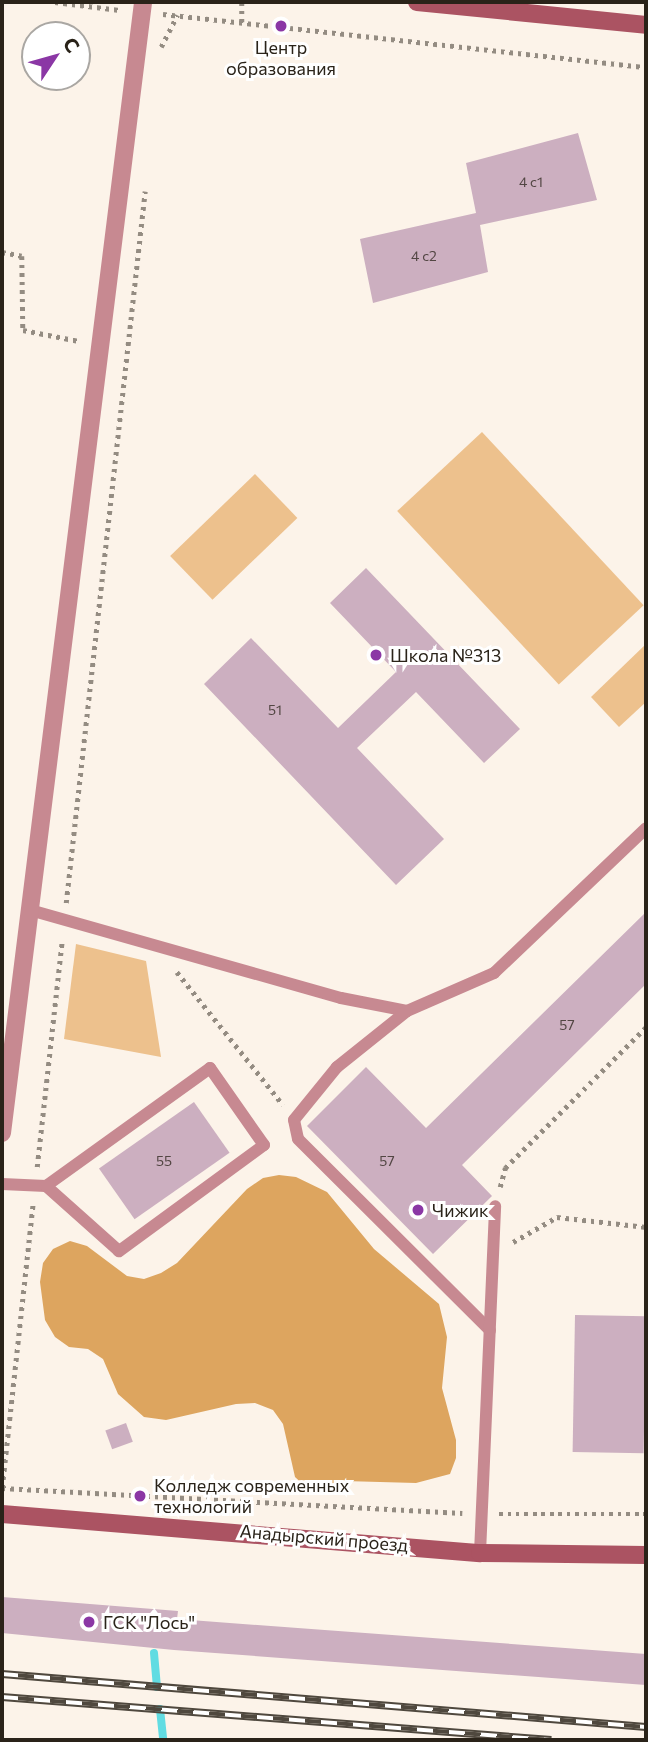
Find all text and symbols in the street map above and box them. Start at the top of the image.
marker: Центр образования [273,18,289,34]
north arrow [21,21,91,91]
text: С [59,33,85,57]
place label: Центр образования [226,37,336,80]
house number: 4 с1 [519,174,543,190]
house number: 4 с2 [411,248,437,264]
place label: Школа №313 [390,644,501,666]
marker: Школа №313 [368,647,384,663]
house number: 51 [268,702,282,718]
house number: 57 [559,1017,575,1033]
house number: 55 [156,1153,172,1169]
house number: 57 [379,1153,395,1169]
place label: Чижик [432,1199,489,1221]
marker: Чижик [410,1202,426,1218]
place label: Колледж современных технологий [154,1475,349,1518]
marker: Колледж современных технологий [132,1488,148,1504]
street label: Анадырский проезд [239,1520,409,1556]
place label: ГСК "Лось" [103,1611,195,1633]
marker: ГСК "Лось" [81,1614,97,1630]

